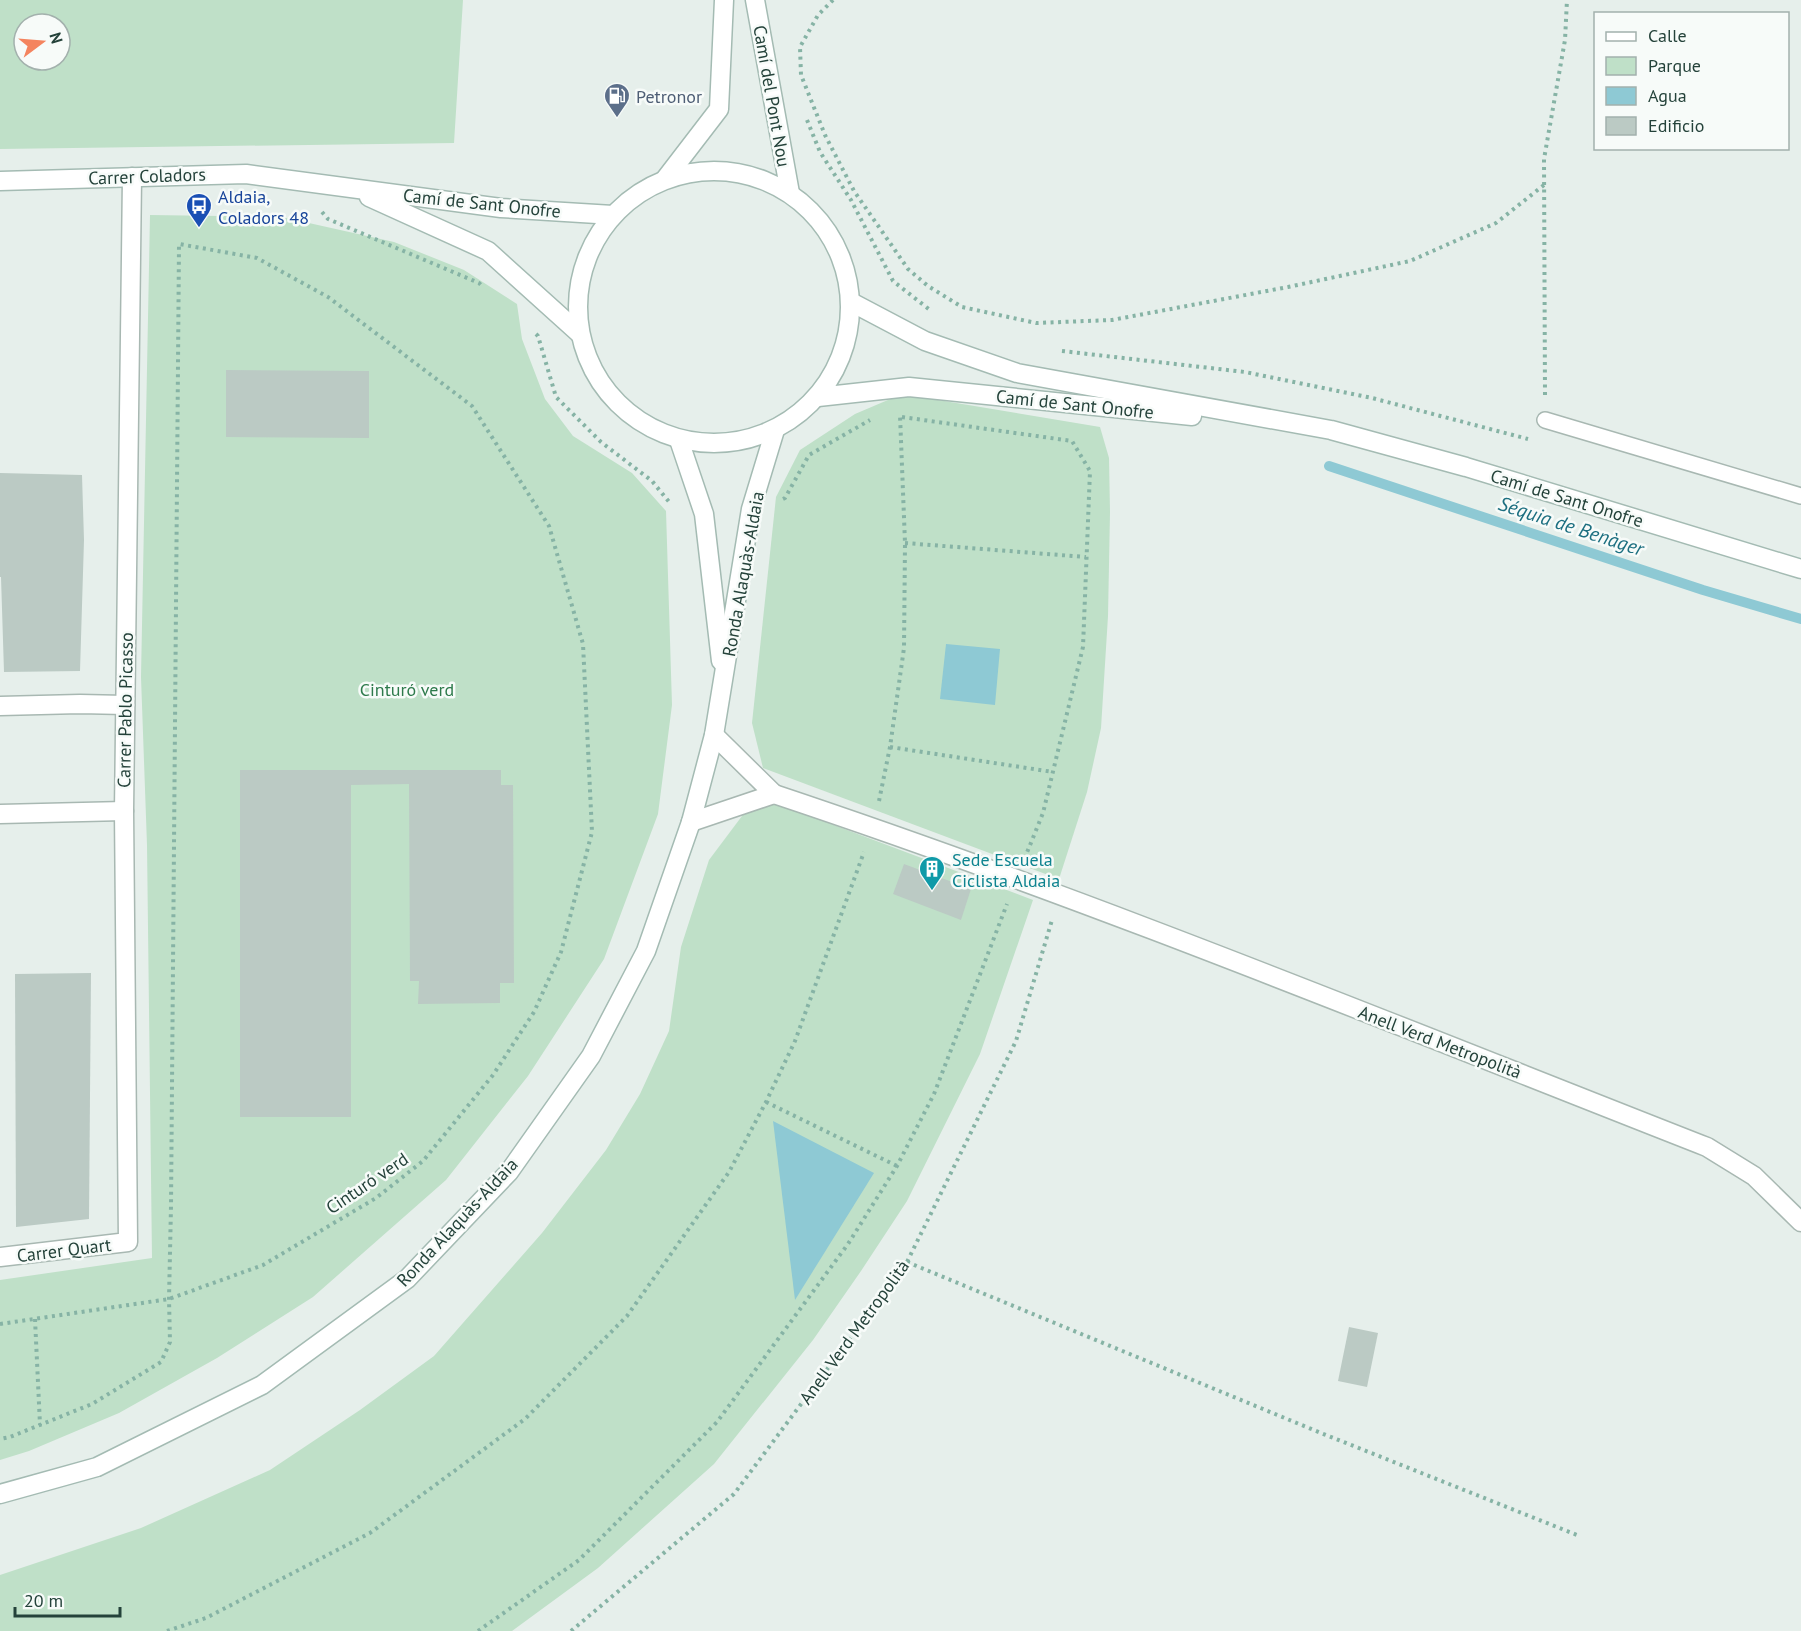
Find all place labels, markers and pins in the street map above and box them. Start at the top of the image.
fuel station icon: Petronor [602,81,632,119]
place label: Petronor [636,85,702,108]
place label: Aldaia, Coladors 48 [218,185,309,229]
bus stop icon: Aldaia, Coladors 48 [184,191,214,229]
place label: Sede Escuela Ciclista Aldaia [952,848,1060,892]
building icon: Sede Escuela Ciclista Aldaia [917,854,947,892]

